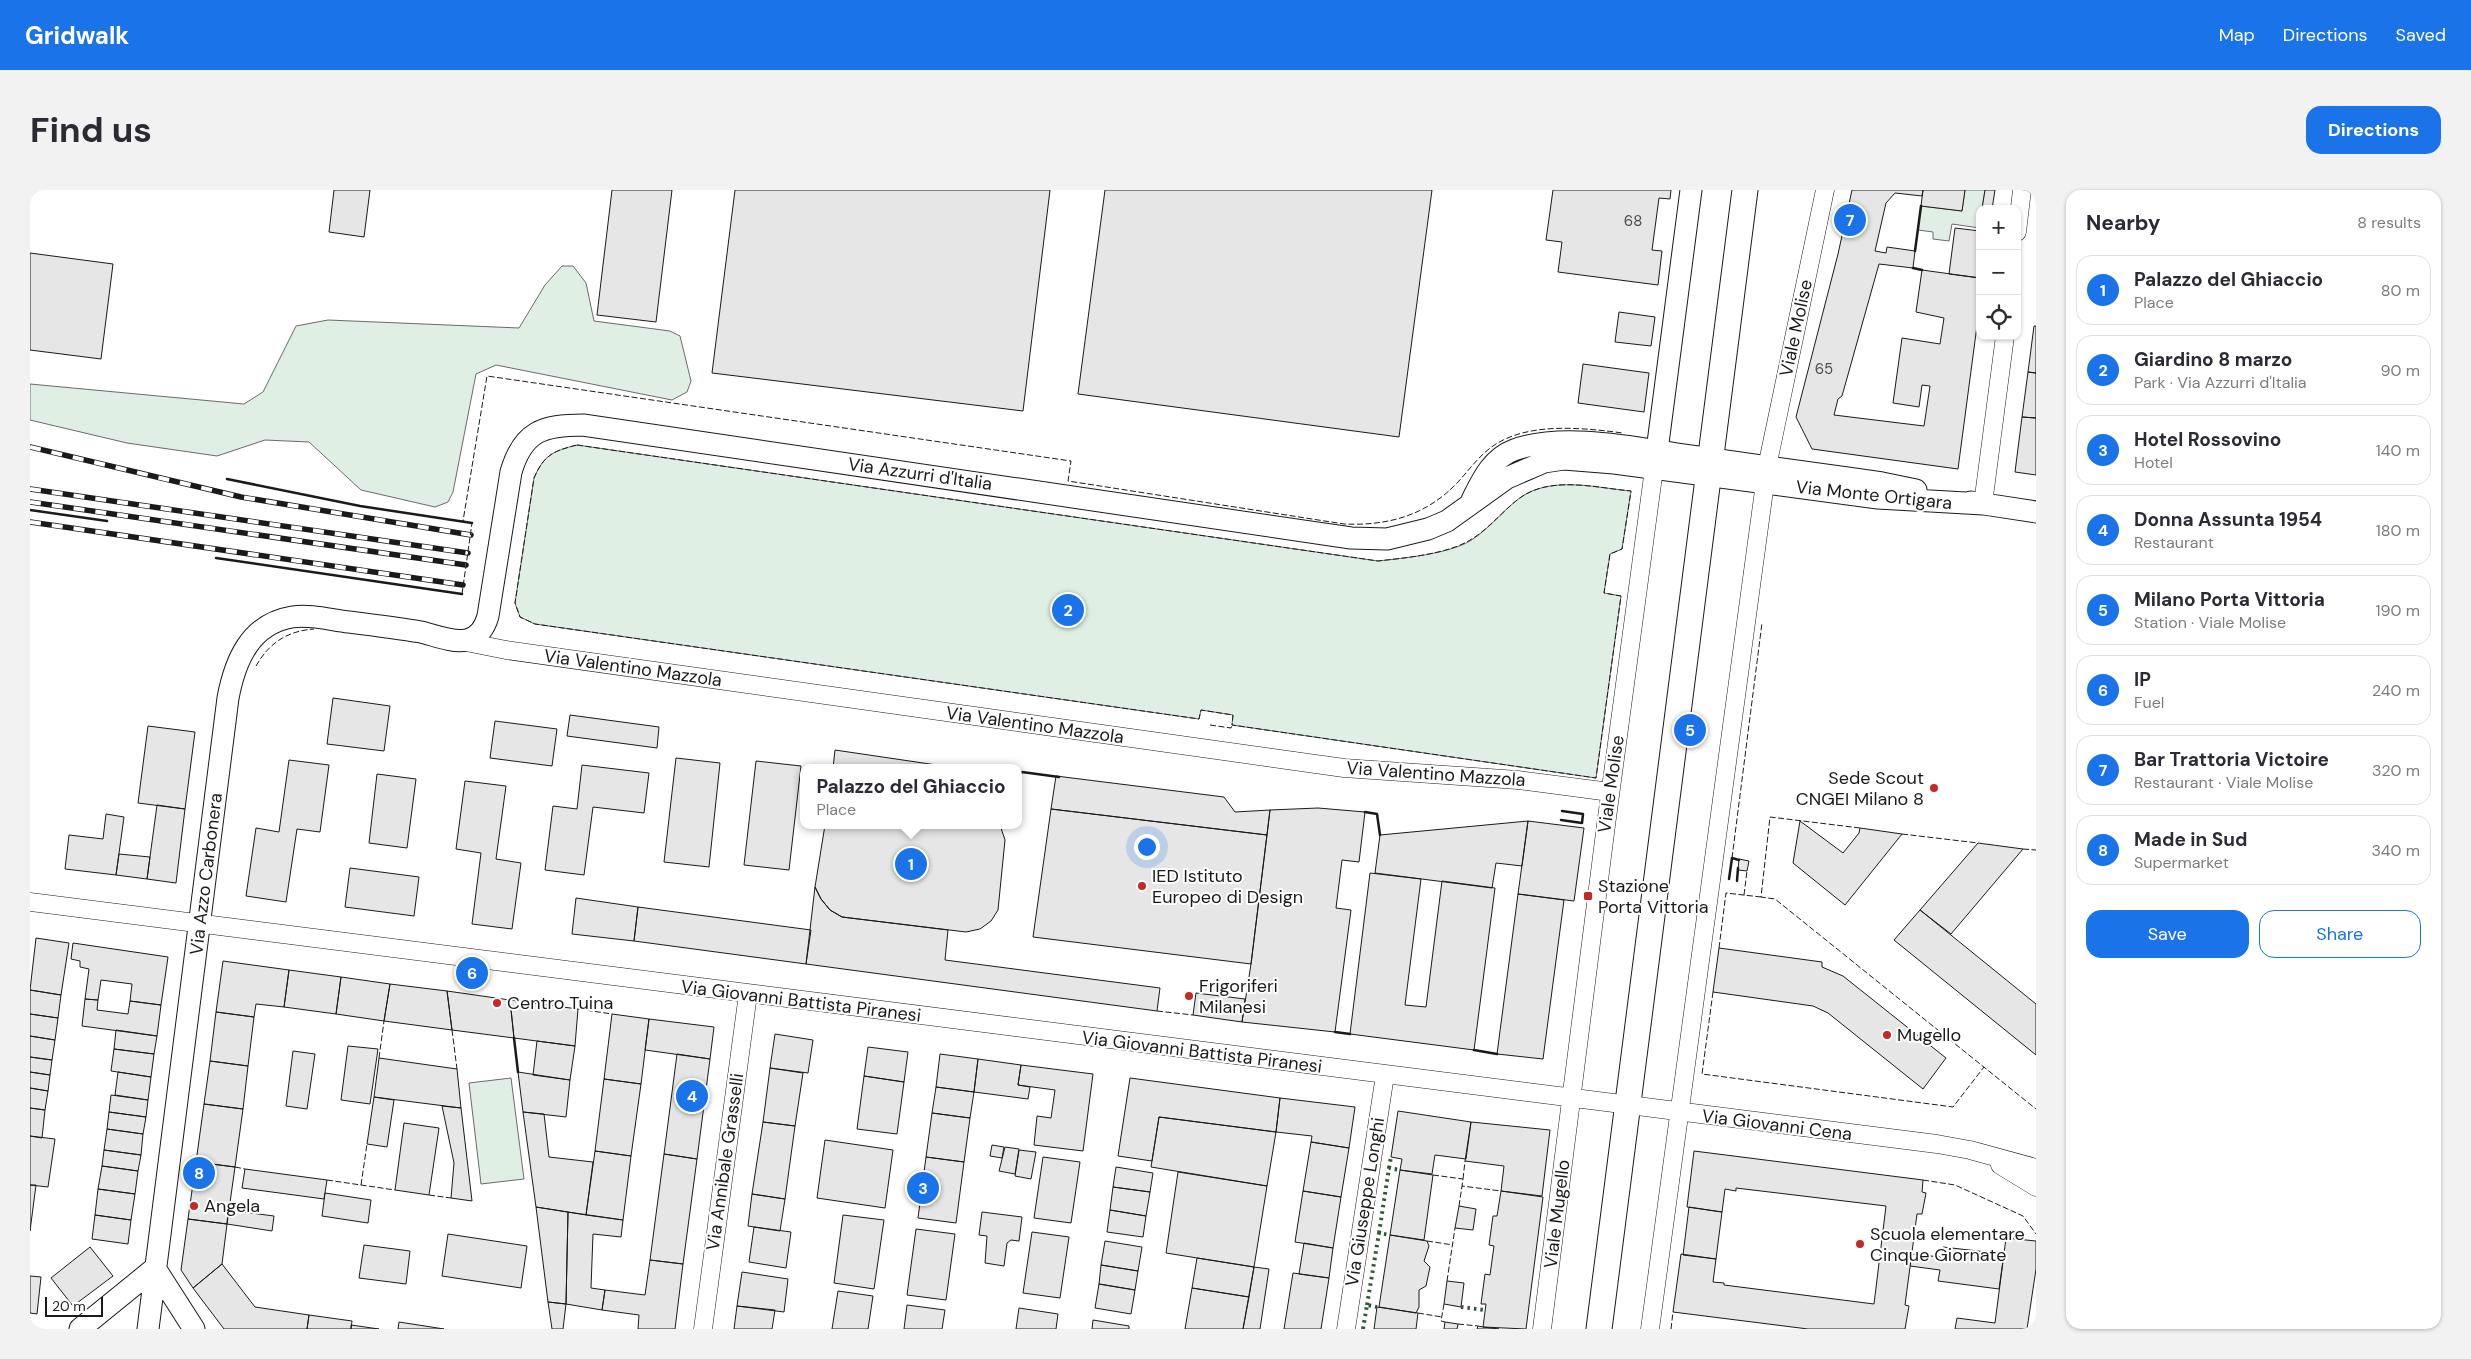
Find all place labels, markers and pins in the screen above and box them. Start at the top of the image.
pin: 7 [1834,201,1866,239]
pin: 2 [1052,591,1084,629]
pin: 5 [1674,711,1706,749]
place label: Sede Scout CNGEI Milano 8 [1796,766,1924,811]
marker: Sede Scout CNGEI Milano 8 [1928,782,1940,794]
pin: 1 [895,845,927,883]
place label: IED Istituto Europeo di Design [1152,864,1303,909]
place label: Stazione Porta Vittoria [1598,874,1709,919]
marker: IED Istituto Europeo di Design [1136,880,1148,892]
marker: Stazione Porta Vittoria [1582,890,1594,902]
pin: 6 [456,954,488,992]
place label: Frigoriferi Milanesi [1199,974,1278,1019]
marker: Frigoriferi Milanesi [1183,990,1195,1002]
place label: Centro Tuina [507,991,613,1015]
marker: Centro Tuina [491,997,503,1009]
place label: Mugello [1897,1023,1961,1047]
marker: Mugello [1881,1029,1893,1041]
pin: 4 [676,1077,708,1115]
pin: 8 [183,1154,215,1192]
pin: 3 [907,1169,939,1207]
place label: Angela [204,1194,260,1218]
marker: Angela [188,1200,200,1212]
place label: Scuola elementare Cinque Giornate [1870,1222,2025,1267]
marker: Scuola elementare Cinque Giornate [1854,1238,1866,1250]

